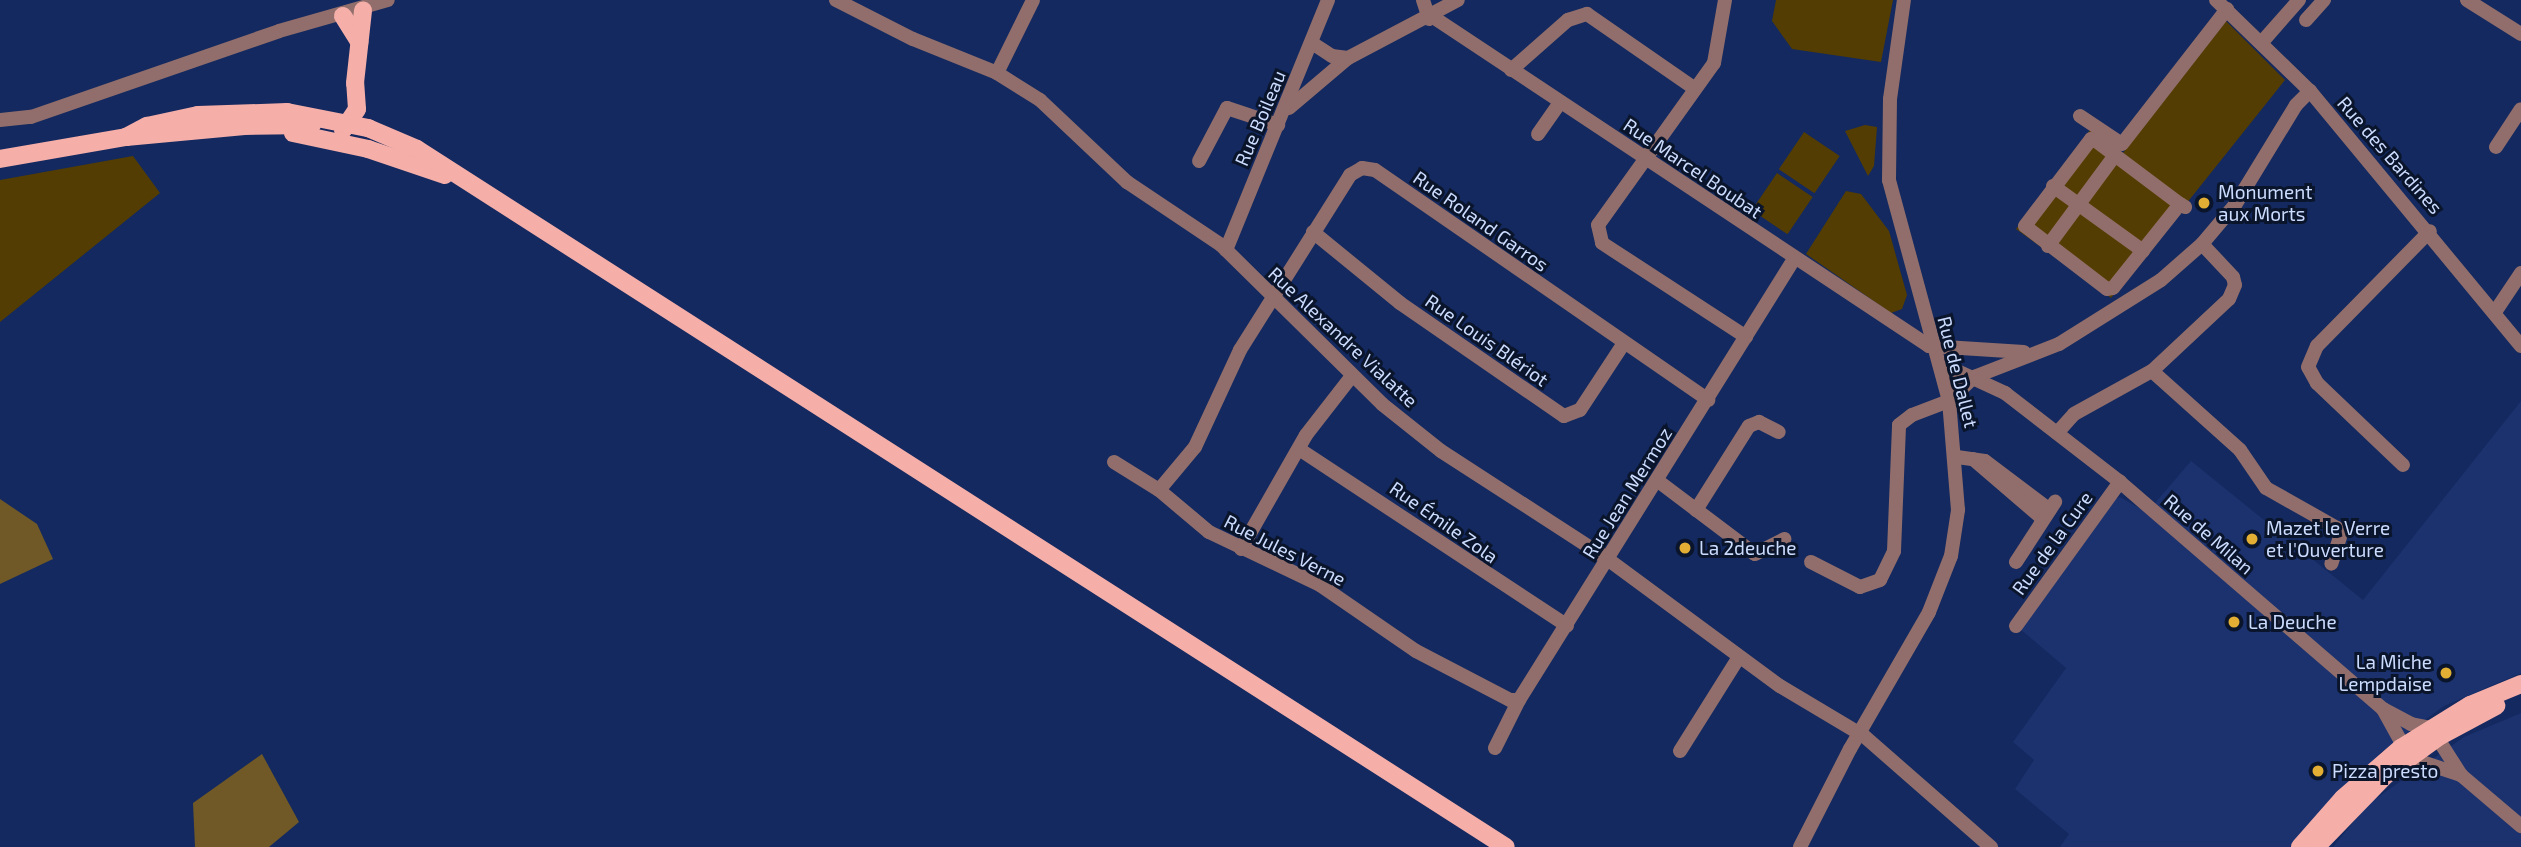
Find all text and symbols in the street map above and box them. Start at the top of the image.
street label: Rue Boileau [1230,67,1290,169]
street label: Rue des Bardines [2333,92,2447,218]
street label: Rue Marcel Boubat [1619,113,1767,223]
street label: Rue Roland Garros [1409,166,1553,276]
place label: Monument aux Morts [2218,181,2312,225]
marker: Monument aux Morts [2196,195,2212,211]
street label: Rue Alexandre Vialatte [1263,262,1423,412]
street label: Rue Louis Blériot [1421,289,1553,391]
street label: Rue de Dallet [1933,314,1983,430]
street label: Rue Jean Mermoz [1577,423,1677,563]
street label: Rue Émile Zola [1386,476,1502,568]
street label: Rue de la Cure [2007,487,2097,599]
street label: Rue de Milan [2160,489,2258,579]
street label: Rue Jules Verne [1220,509,1350,591]
place label: Mazet le Verre et l'Ouverture [2266,517,2391,561]
marker: Mazet le Verre et l'Ouverture [2244,531,2260,547]
place label: La 2deuche [1699,537,1797,559]
marker: La 2deuche [1677,540,1693,556]
place label: La Deuche [2248,611,2337,633]
marker: La Deuche [2226,614,2242,630]
place label: La Miche Lempdaise [2339,651,2432,695]
marker: La Miche Lempdaise [2438,665,2454,681]
place label: Pizza presto [2332,760,2438,782]
marker: Pizza presto [2310,763,2326,779]

